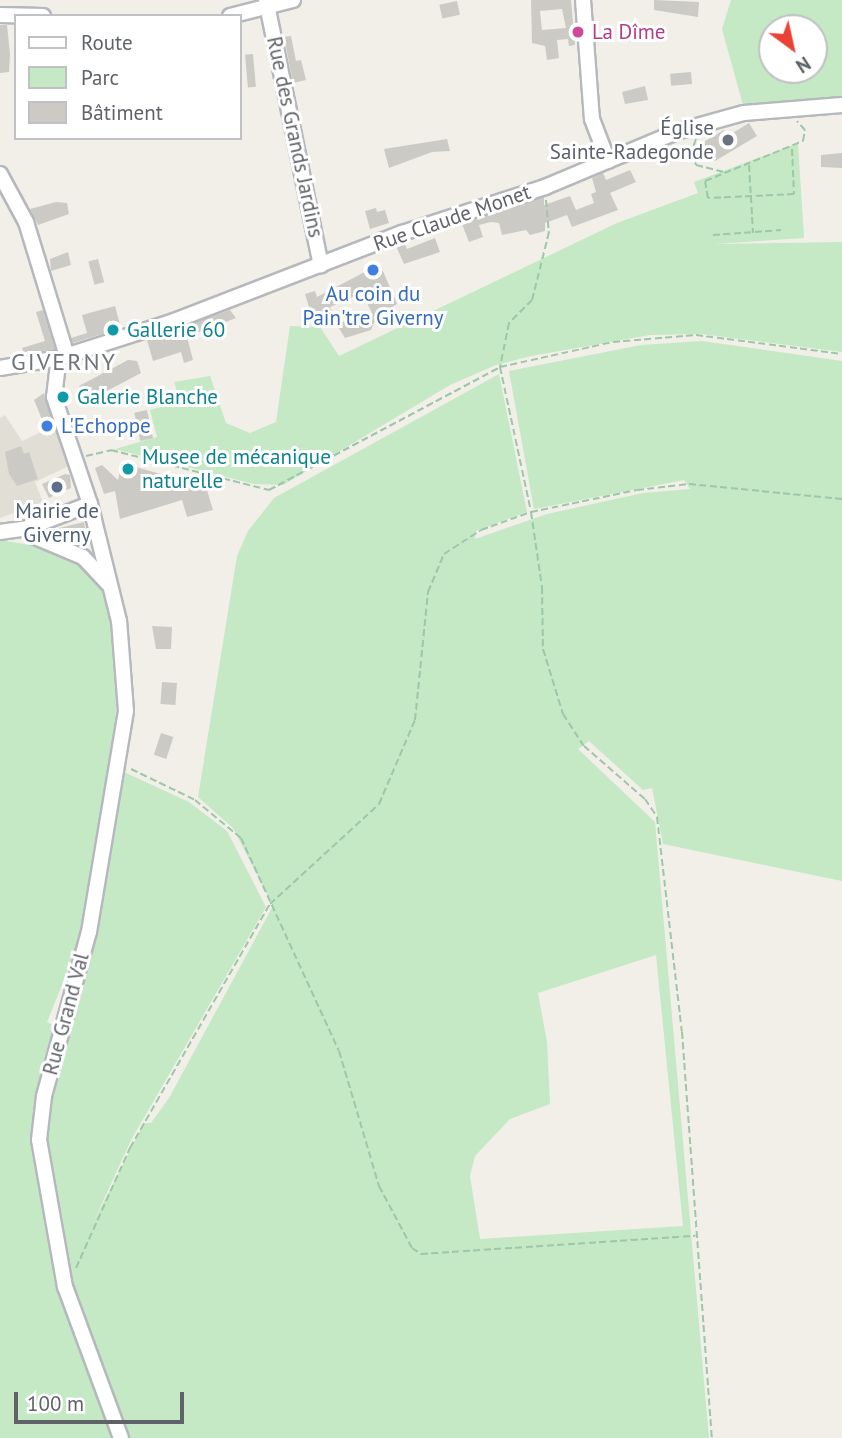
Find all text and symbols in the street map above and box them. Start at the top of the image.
legend [14,14,242,140]
north arrow [758,14,828,84]
place label: La Dîme [592,19,666,45]
marker: La Dîme [570,24,586,40]
text: Route [81,29,133,56]
street label: Rue des Grands Jardins [261,34,329,240]
text: N [792,51,815,78]
text: Parc [81,64,119,91]
text: Bâtiment [81,99,163,126]
place label: Église Sainte-Radegonde [550,115,714,165]
marker: Église Sainte-Radegonde [720,132,736,148]
street label: Rue Claude Monet [370,179,534,257]
marker: Au coin du Pain'tre Giverny [365,262,381,278]
place label: Au coin du Pain'tre Giverny [302,281,444,331]
place label: Gallerie 60 [127,317,225,343]
marker: Gallerie 60 [105,322,121,338]
district label: GIVERNY [12,348,116,376]
place label: Galerie Blanche [77,384,218,410]
marker: Galerie Blanche [55,389,71,405]
place label: L'Echoppe [61,413,151,439]
marker: L'Echoppe [39,418,55,434]
place label: Musee de mécanique naturelle [142,444,331,494]
marker: Musee de mécanique naturelle [120,461,136,477]
marker: Mairie de Giverny [49,479,65,495]
place label: Mairie de Giverny [15,498,99,548]
street label: Rue Grand Val [38,950,94,1078]
scale bar [18,1378,187,1422]
text: 100 m [27,1390,84,1417]

